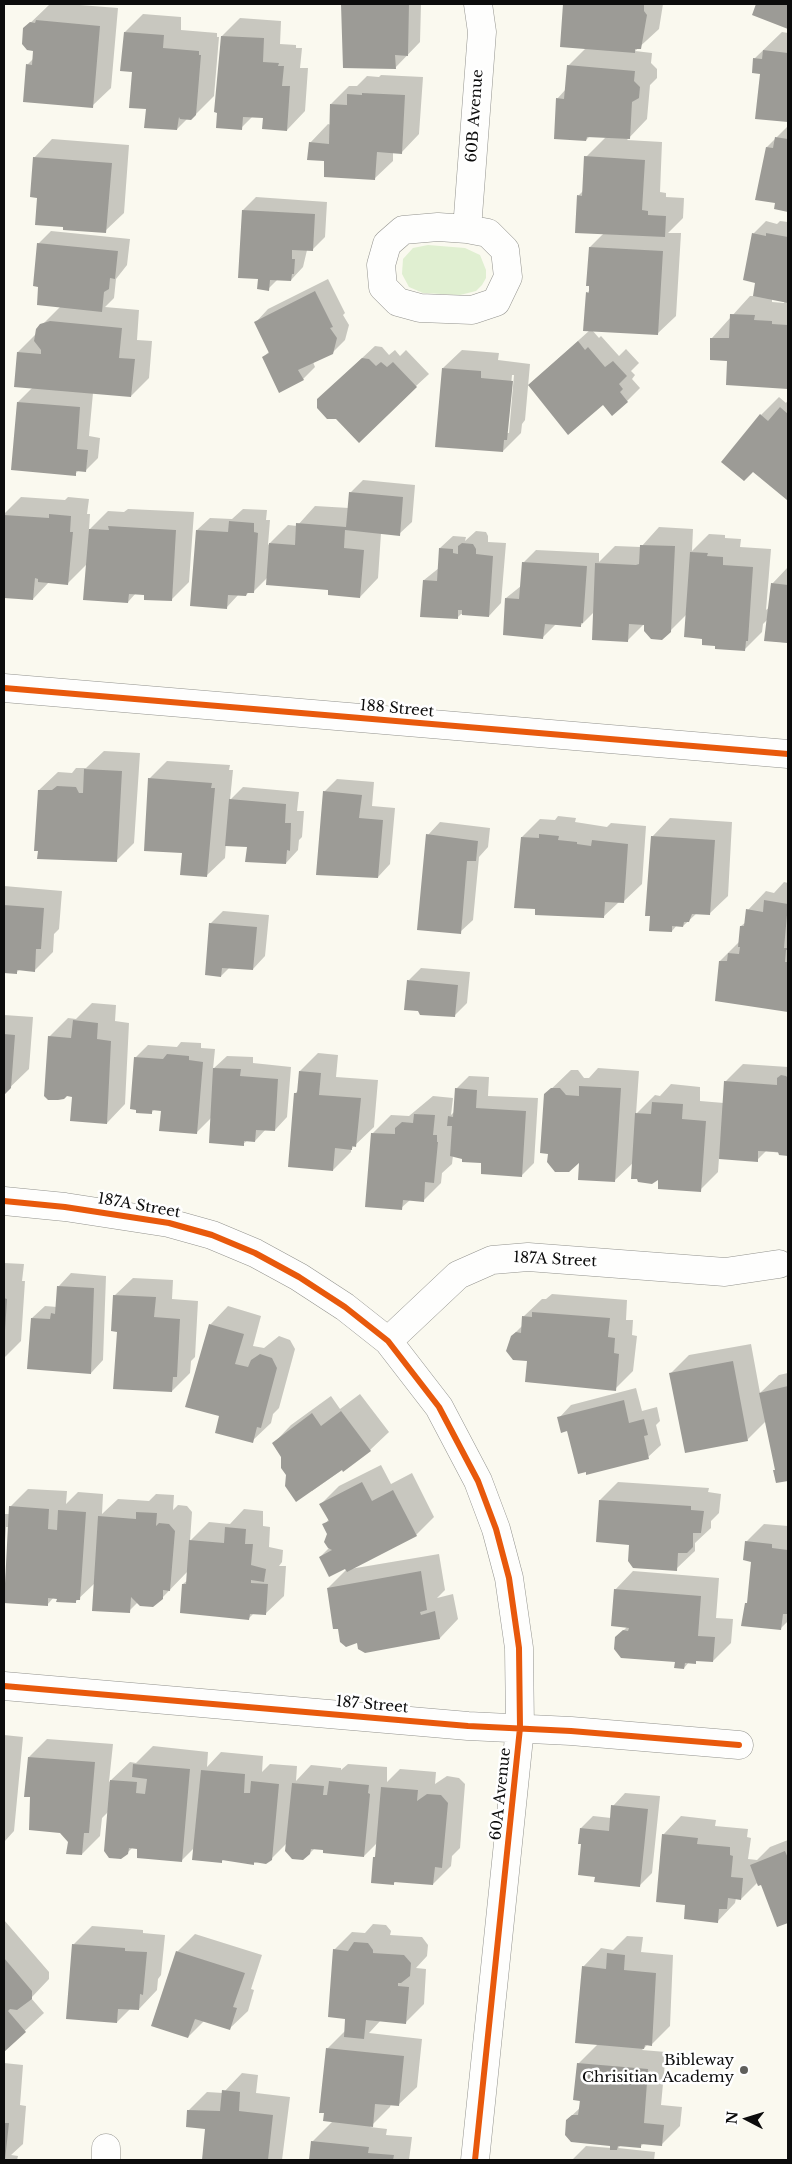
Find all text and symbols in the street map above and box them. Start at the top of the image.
street label: 60B Avenue [463,69,487,163]
street label: 188 Street [359,697,435,721]
street label: 187A Street [96,1190,182,1222]
street label: 187A Street [513,1249,597,1271]
street label: 187 Street [335,1693,409,1717]
street label: 60A Avenue [487,1747,515,1841]
place label: Bibleway Chrisitian Academy [582,2052,734,2087]
marker: Bibleway Chrisitian Academy [738,2064,750,2076]
north arrow [722,2094,772,2144]
text: N [723,2110,742,2125]

